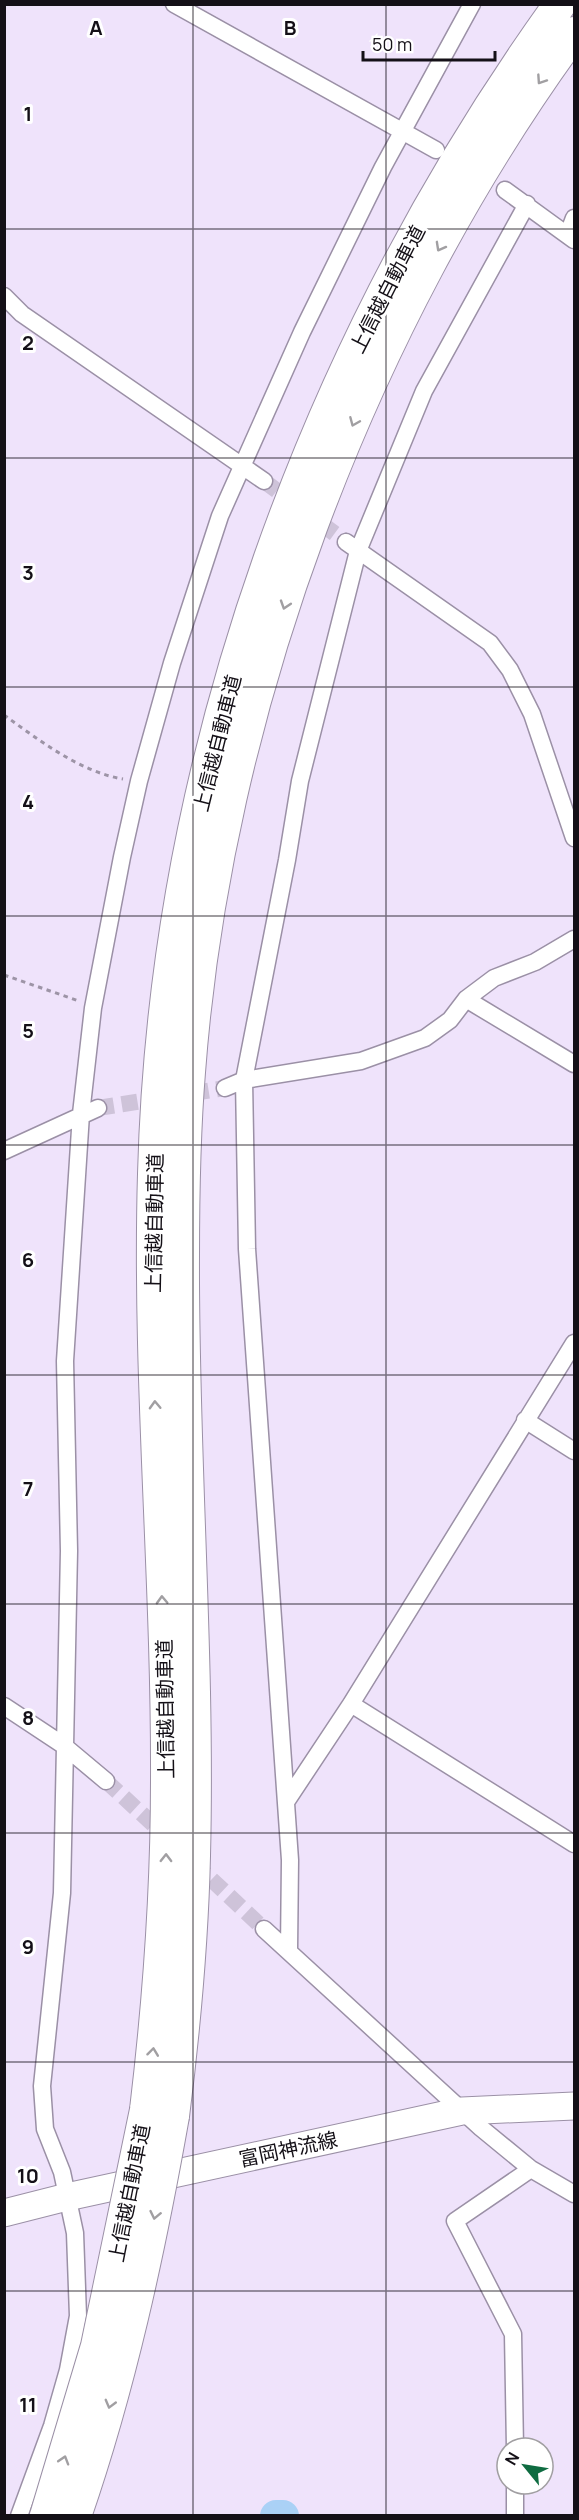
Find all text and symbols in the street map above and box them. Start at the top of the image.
text: A [89,14,103,41]
text: B [284,14,297,41]
scale bar [363,24,495,62]
text: 50 m [372,32,412,56]
one-way arrow [537,74,548,85]
text: 1 [24,100,32,127]
street label: 上信越自動車道 [343,221,431,357]
one-way arrow [436,241,447,251]
text: 2 [22,329,34,356]
one-way arrow [349,416,361,427]
text: 3 [22,559,34,586]
one-way arrow [280,599,293,610]
street label: 上信越自動車道 [187,672,247,814]
text: 4 [22,788,34,815]
text: 5 [22,1017,34,1044]
street label: 上信越自動車道 [139,1153,169,1293]
text: 6 [22,1246,34,1273]
one-way arrow [149,1400,162,1409]
text: 7 [23,1475,33,1502]
one-way arrow [156,1595,169,1604]
street label: 上信越自動車道 [150,1639,180,1779]
text: 8 [22,1704,34,1731]
one-way arrow [160,1853,172,1862]
text: 9 [22,1933,34,1960]
one-way arrow [146,2048,158,2057]
street label: 上信越自動車道 [102,2122,156,2264]
street label: 富岡神流線 [236,2125,340,2173]
text: 10 [17,2162,39,2189]
one-way arrow [149,2210,162,2220]
text: 11 [19,2391,37,2418]
one-way arrow [104,2399,117,2409]
north arrow [495,2436,555,2496]
text: N [500,2448,524,2469]
one-way arrow [57,2455,69,2466]

